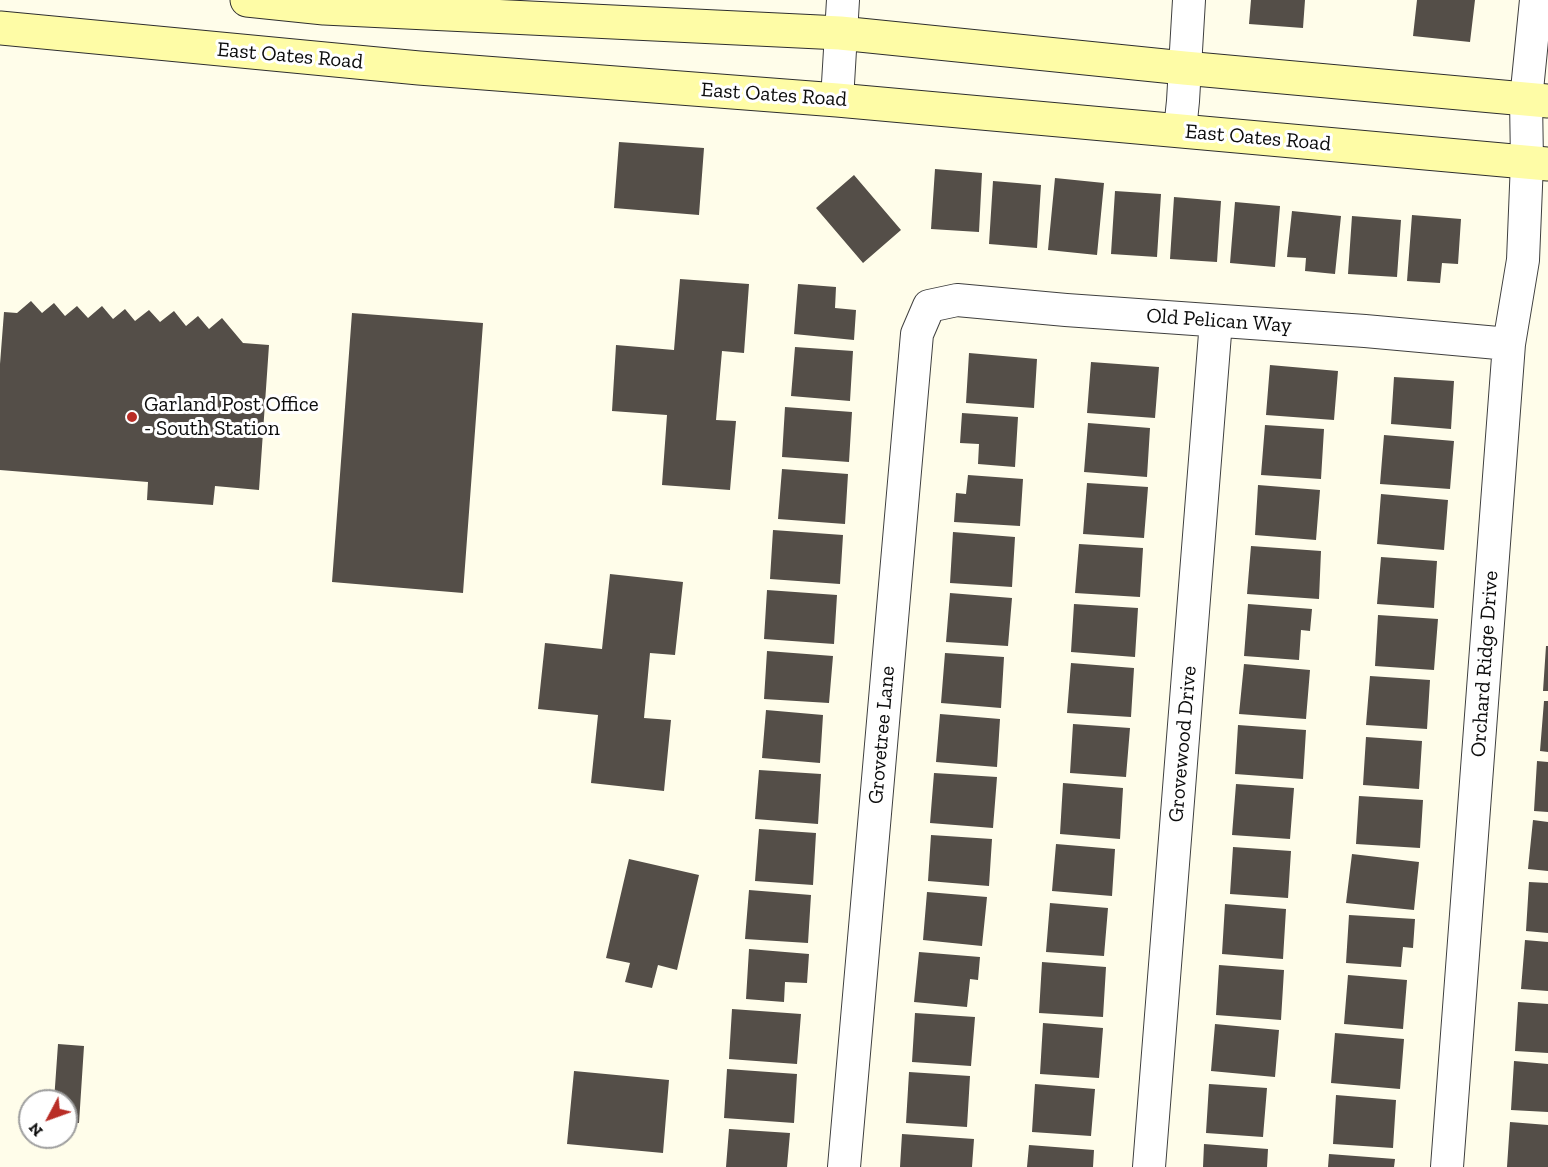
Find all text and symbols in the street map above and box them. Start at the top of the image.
street label: East Oates Road [216,37,364,75]
street label: East Oates Road [700,77,848,113]
street label: East Oates Road [1184,119,1332,157]
street label: Old Pelican Way [1145,303,1293,339]
place label: Garland Post Office - South Station [144,392,319,442]
marker: Garland Post Office - South Station [125,410,139,424]
street label: Orchard Ridge Drive [1466,570,1504,758]
street label: Grovetree Lane [863,665,901,805]
street label: Grovewood Drive [1164,665,1202,823]
north arrow [18,1089,78,1149]
text: N [24,1119,47,1141]

